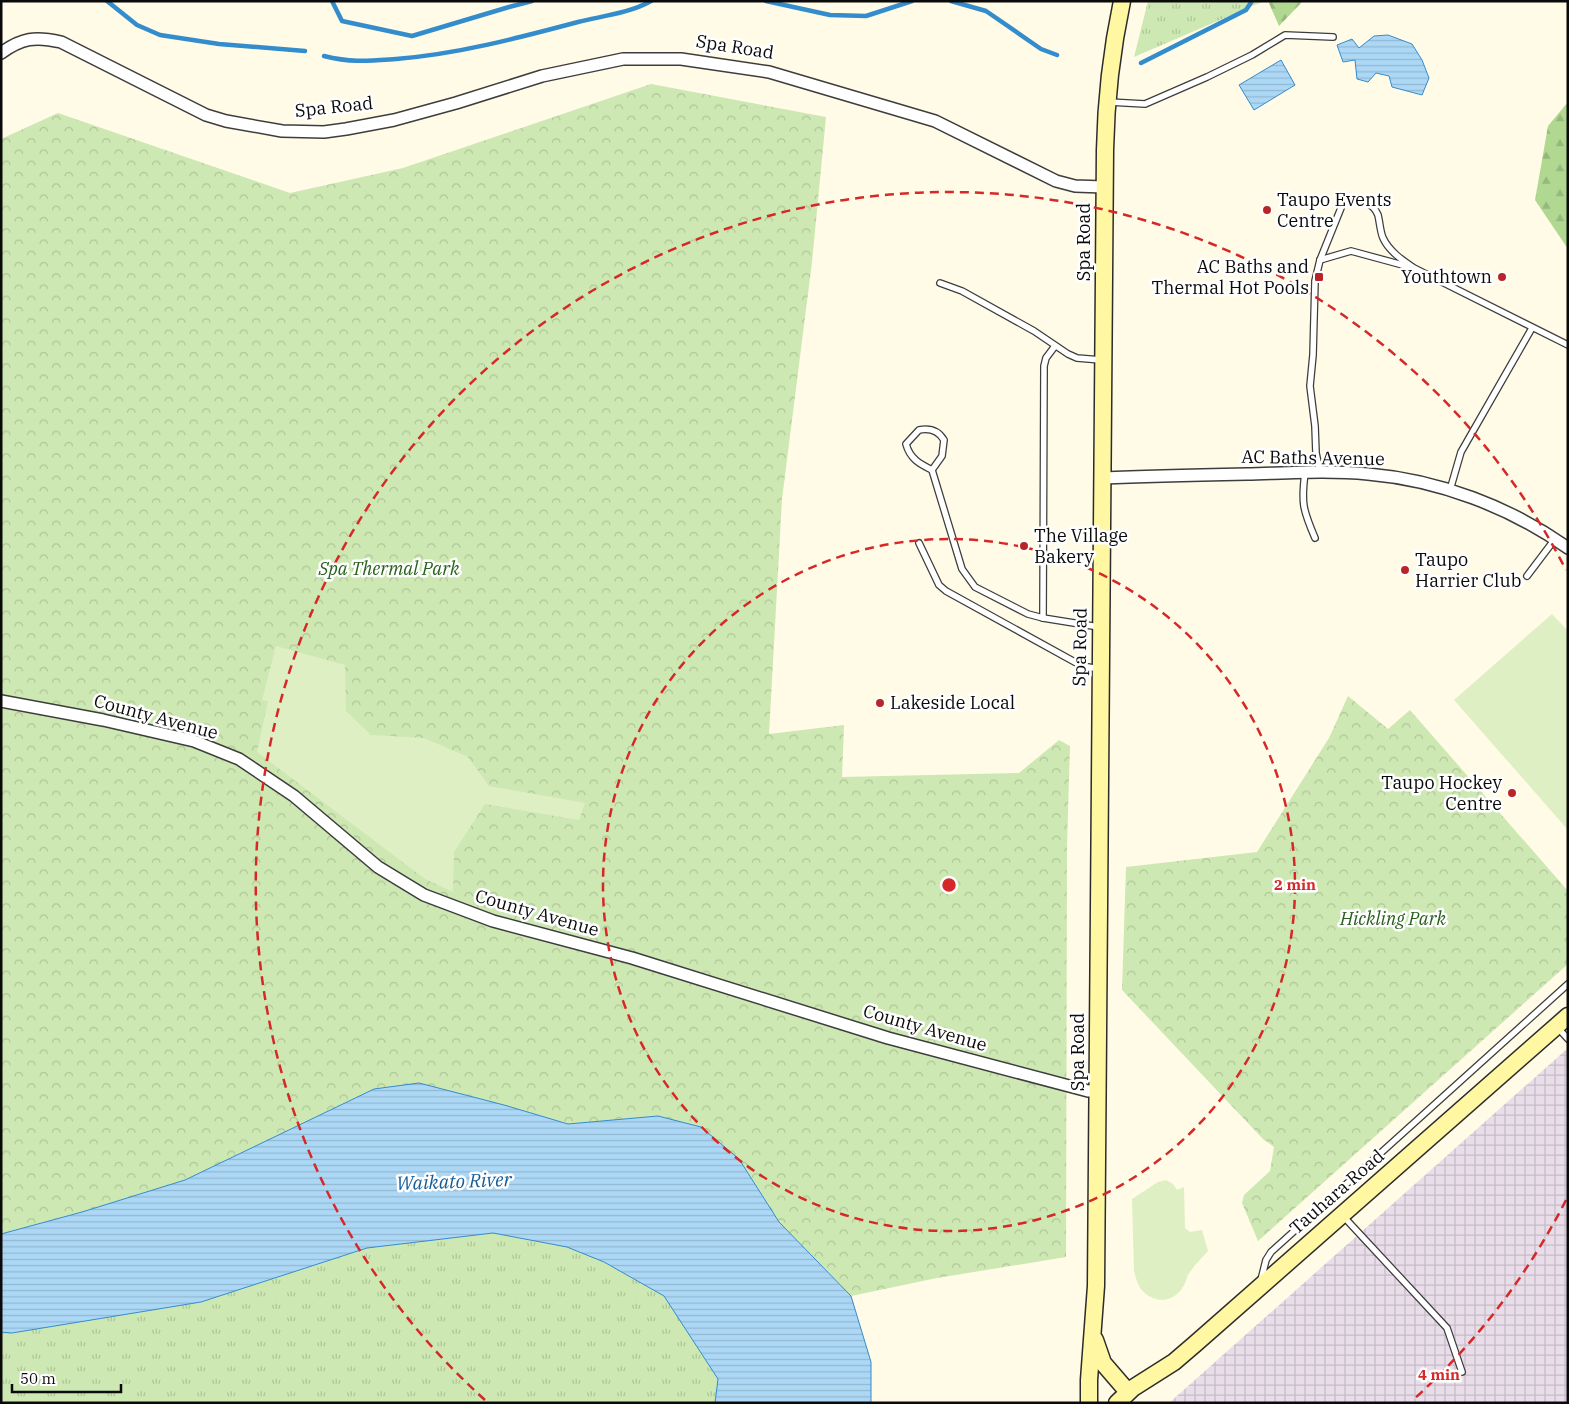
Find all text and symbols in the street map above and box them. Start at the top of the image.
street label: Spa Road [694,29,776,64]
street label: Spa Road [294,91,374,122]
place label: Taupo Events Centre [1277,188,1392,232]
street label: Spa Road [1072,203,1095,281]
marker: Taupo Events Centre [1261,204,1273,216]
place label: AC Baths and Thermal Hot Pools [1151,255,1309,299]
place label: Youthtown [1401,265,1492,288]
marker: AC Baths and Thermal Hot Pools [1313,271,1325,283]
marker: Youthtown [1496,271,1508,283]
street label: AC Baths Avenue [1241,445,1385,470]
place label: The Village Bakery [1034,524,1128,568]
marker: The Village Bakery [1018,540,1030,552]
place label: Taupo Harrier Club [1415,548,1521,592]
park label: Spa Thermal Park [317,557,460,580]
marker: Taupo Harrier Club [1399,564,1411,576]
street label: Spa Road [1067,607,1092,687]
street label: County Avenue [91,689,221,744]
place label: Lakeside Local [890,691,1015,714]
marker: Lakeside Local [874,697,886,709]
place label: Taupo Hockey Centre [1381,771,1502,815]
marker: Taupo Hockey Centre [1506,787,1518,799]
text: 2 min [1274,875,1316,894]
centre of rings [940,876,958,894]
street label: County Avenue [473,884,602,941]
park label: Hickling Park [1339,907,1447,930]
street label: County Avenue [861,999,990,1056]
street label: Spa Road [1066,1013,1089,1091]
street label: Tauhara Road [1285,1144,1389,1239]
water label: Waikato River [396,1167,513,1195]
scale bar [12,1362,121,1394]
text: 4 min [1418,1365,1460,1384]
text: 50 m [20,1369,56,1388]

